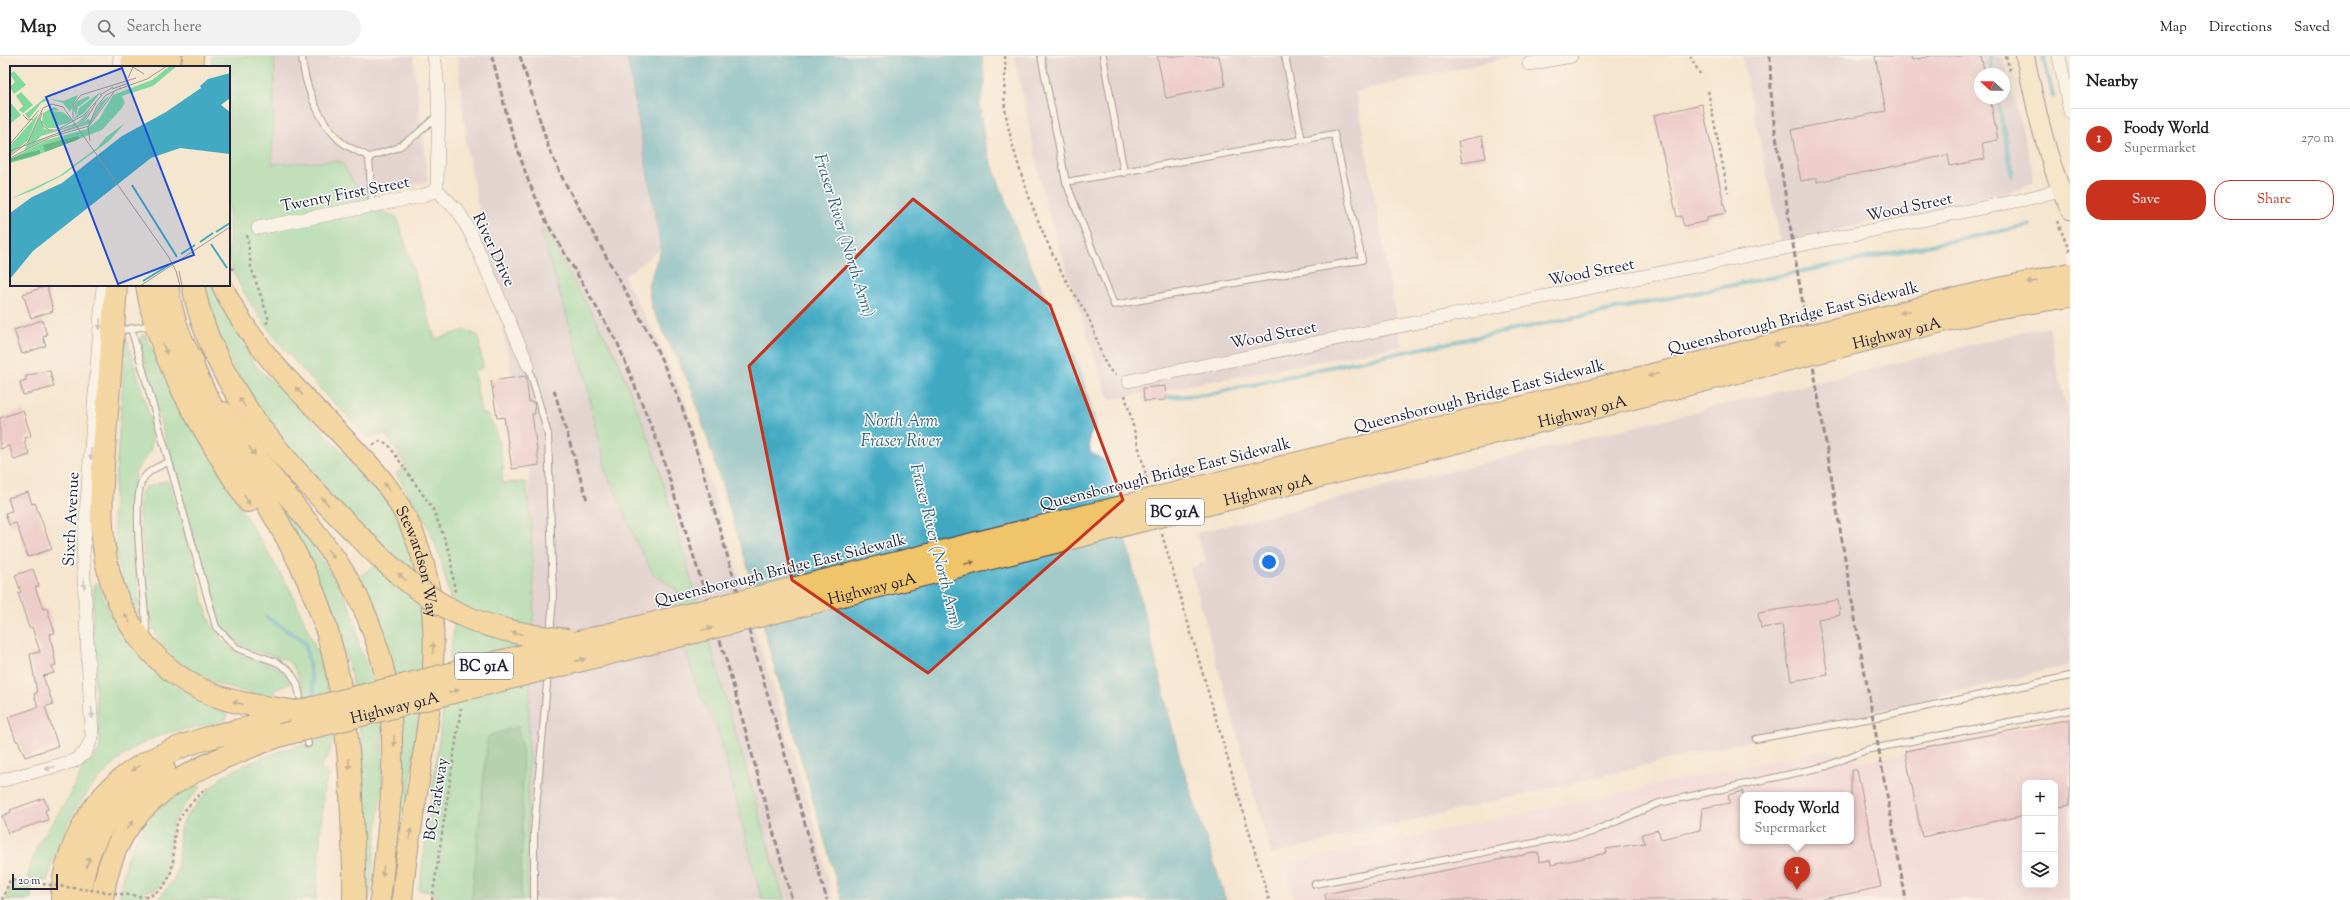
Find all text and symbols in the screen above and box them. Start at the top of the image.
search box [81,10,361,46]
text: Map [20,14,57,41]
icon: search [95,17,117,39]
text: Search here [127,17,202,38]
text: Map [2160,18,2187,38]
text: Directions [2209,18,2272,38]
text: Saved [2294,18,2330,38]
inset map [10,66,230,286]
north arrow [1974,68,2010,104]
text: Nearby [2086,70,2138,94]
text: Foody World [2124,119,2209,140]
text: 1 [2097,130,2101,148]
text: 270 m [2301,130,2334,148]
text: Supermarket [2124,140,2196,158]
water label: Fraser River (North Arm) [807,151,879,320]
street label: Twenty First Street [279,172,412,219]
button: Save [2086,180,2206,220]
button: Share [2214,180,2334,220]
street label: Wood Street [1864,188,1955,229]
street label: River Drive [466,209,520,291]
street label: Wood Street [1546,254,1637,293]
street label: Queensborough Bridge East Sidewalk [1666,277,1922,362]
one-way arrow [2026,279,2038,285]
one-way arrow [1899,310,1912,316]
street label: Highway 91A [1850,313,1944,357]
street label: Wood Street [1228,317,1319,356]
one-way arrow [97,318,104,330]
one-way arrow [1773,341,1786,347]
one-way arrow [163,344,169,356]
street label: Queensborough Bridge East Sidewalk [1352,355,1608,440]
one-way arrow [1647,372,1659,378]
one-way arrow [295,385,304,396]
street label: Highway 91A [1536,391,1630,435]
one-way arrow [238,397,246,407]
water label: North Arm Fraser River [861,410,941,454]
street label: Queensborough Bridge East Sidewalk [1038,433,1294,518]
one-way arrow [248,446,256,457]
one-way arrow [87,448,94,460]
water label: Fraser River (North Arm) [903,461,967,632]
street label: Highway 91A [1222,469,1315,514]
street label: Sixth Avenue [59,471,86,567]
one-way arrow [383,481,391,492]
one-way arrow [244,494,251,506]
one-way arrow [321,496,330,507]
road number: BC 91A [1146,499,1204,525]
street label: Stewardson Way [388,502,442,619]
street label: Queensborough Bridge East Sidewalk [653,529,909,614]
one-way arrow [327,549,335,559]
your location [1259,552,1279,572]
one-way arrow [962,560,975,566]
street label: Highway 91A [826,568,919,612]
one-way arrow [397,573,406,582]
one-way arrow [81,577,88,589]
one-way arrow [123,612,130,624]
one-way arrow [700,625,713,631]
one-way arrow [511,630,523,636]
one-way arrow [430,641,436,654]
road number: BC 91A [455,653,513,679]
one-way arrow [575,657,587,663]
street label: Highway 91A [348,687,442,731]
one-way arrow [448,688,461,694]
one-way arrow [232,700,244,706]
one-way arrow [88,707,95,719]
one-way arrow [391,735,397,748]
street label: BC Parkway [420,756,455,843]
one-way arrow [346,758,352,771]
one-way arrow [44,765,56,771]
one-way arrow [130,765,142,772]
map controls [2022,780,2058,888]
button: + [2022,780,2058,816]
popup [1740,792,1854,844]
text: Foody World [1755,799,1839,820]
button: − [2022,816,2058,852]
one-way arrow [125,820,134,830]
text: Supermarket [1755,820,1827,838]
one-way arrow [408,828,414,840]
button: layers [2022,852,2058,888]
one-way arrow [85,855,91,867]
pin: 1 [1784,857,1810,890]
one-way arrow [380,864,386,877]
scale bar [12,872,58,891]
text: 20 m [18,873,40,889]

